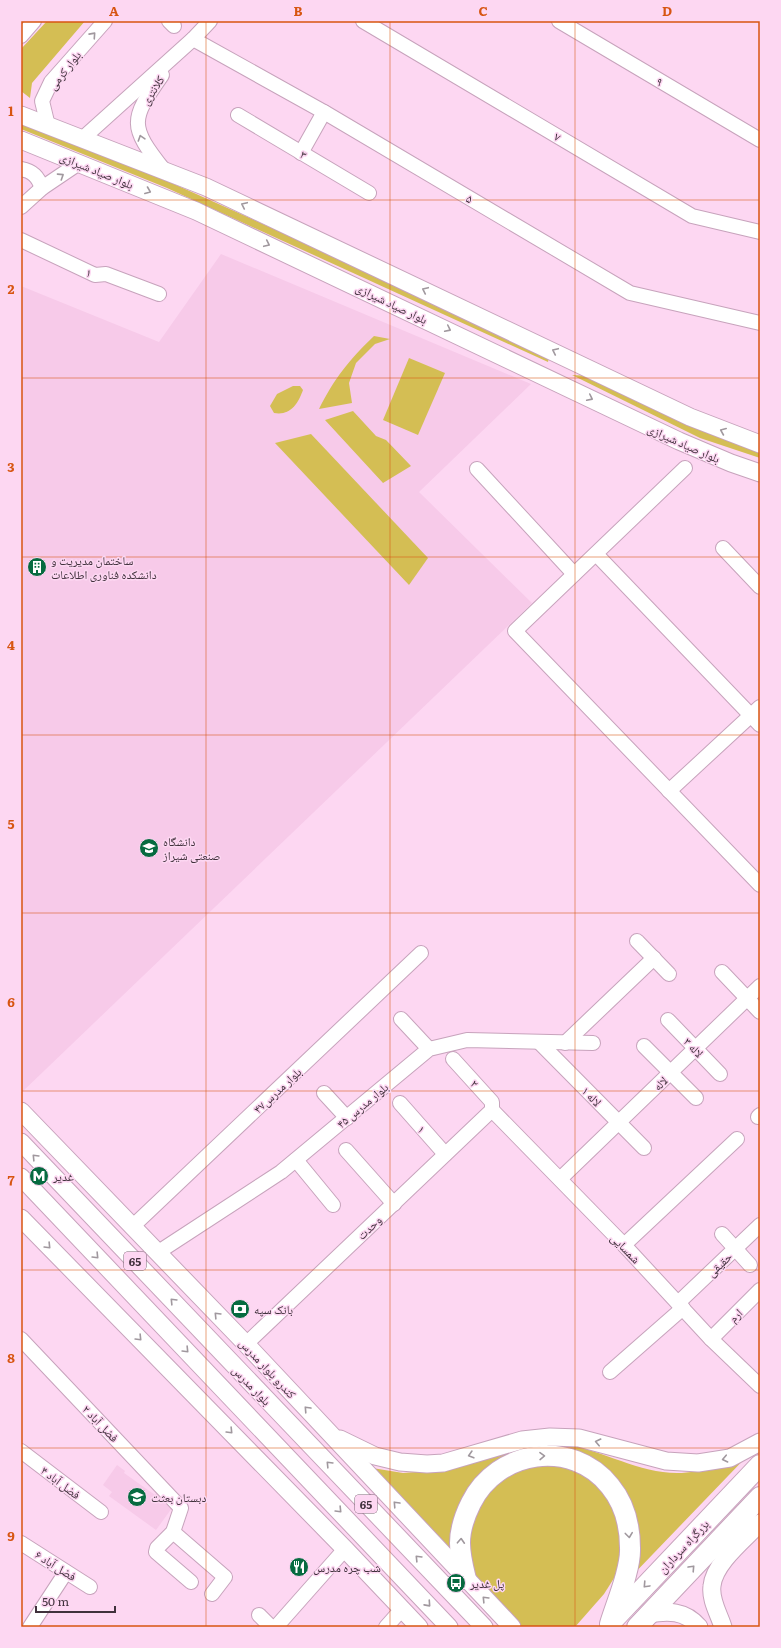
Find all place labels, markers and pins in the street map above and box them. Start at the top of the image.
place label: ساختمان مدیریت و دانشکده فناوری اطلاعات [51,551,157,583]
building icon: ساختمان مدیریت و دانشکده فناوری اطلاعات [26,556,48,578]
place label: دانشگاه صنعتی شیراز [162,832,220,864]
school or university icon: دانشگاه صنعتی شیراز [138,837,160,859]
metro station icon: غدیر [28,1165,50,1187]
place label: غدیر [52,1167,74,1185]
bank icon: بانک سپه [229,1298,251,1320]
place label: بانک سپه [254,1300,293,1318]
school or university icon: دبستان بعثت [126,1486,148,1508]
place label: دبستان بعثت [151,1488,206,1506]
restaurant icon: شب چره مدرس [288,1556,310,1578]
place label: شب چره مدرس [313,1558,381,1576]
bus stop icon: پل غدیر [445,1572,467,1594]
place label: پل غدیر [469,1574,505,1592]

